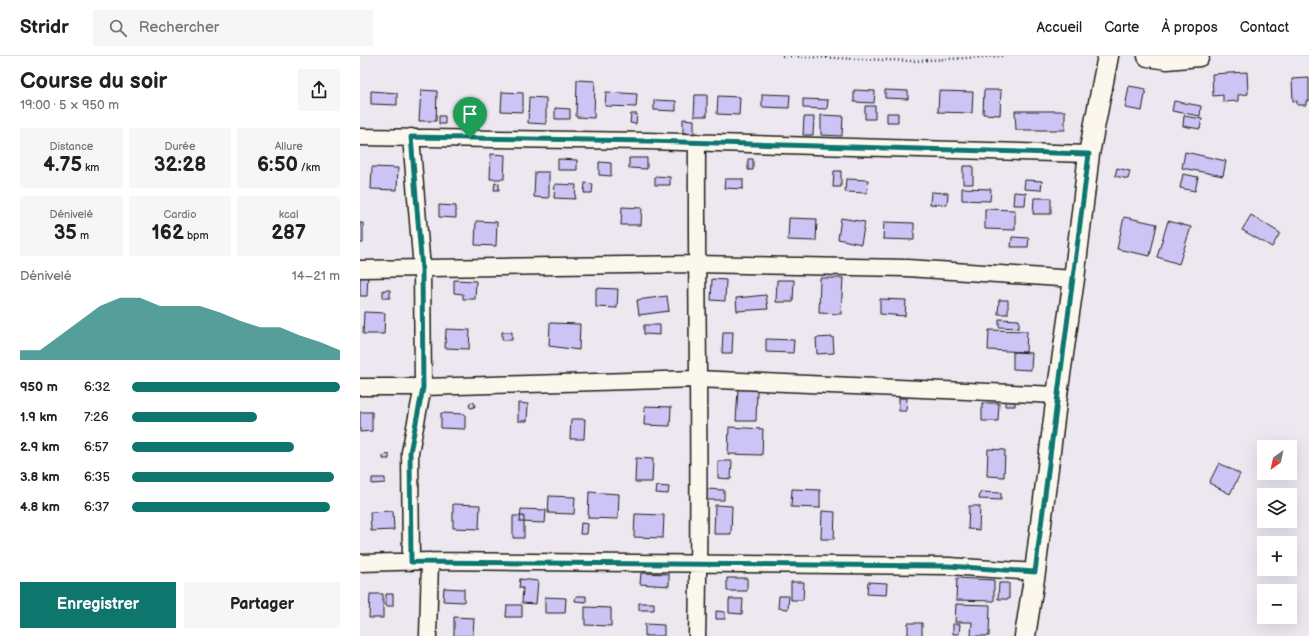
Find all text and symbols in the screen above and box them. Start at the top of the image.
search box [93,10,373,46]
text: Stridr [20,16,69,39]
icon: search [107,17,129,39]
text: Rechercher [139,18,219,37]
text: Accueil [1036,19,1082,36]
text: Carte [1104,19,1139,36]
text: À propos [1161,19,1218,36]
text: Contact [1240,19,1289,36]
text: Course du soir [20,68,167,95]
button: share [298,69,340,111]
text: 19:00 · 5 × 950 m [20,97,119,113]
pin [453,97,487,138]
icon: arrive [459,103,481,125]
text: Distance [49,140,93,153]
text: Durée [164,140,196,153]
text: Allure [275,140,303,153]
text: 4.75 [43,153,82,177]
text: 32:28 [154,153,206,177]
text: 6:50 [257,153,298,177]
text: km [82,161,99,174]
text: /km [298,161,320,174]
text: Dénivelé [50,208,93,221]
text: Cardio [164,208,196,221]
text: kcal [279,208,299,221]
text: 35 [54,221,77,245]
text: 162 [151,221,184,245]
text: 287 [271,221,306,245]
text: m [77,229,89,242]
text: bpm [184,229,209,242]
text: Dénivelé [20,268,71,284]
text: 14–21 m [292,268,340,284]
text: 950 m [20,379,58,395]
text: 6:32 [84,379,110,395]
text: 1.9 km [20,409,57,425]
text: 7:26 [84,409,109,425]
text: 2.9 km [20,439,60,455]
text: 6:57 [84,439,108,455]
north arrow [1257,440,1297,480]
map controls [1257,440,1297,624]
text: 3.8 km [20,469,60,485]
text: 6:35 [84,469,110,485]
button: layers [1257,488,1297,528]
text: 4.8 km [20,499,60,515]
text: 6:37 [84,499,109,515]
button: + [1257,536,1297,576]
button: Enregistrer [20,582,176,628]
button: Partager [184,582,340,628]
button: − [1257,584,1297,624]

